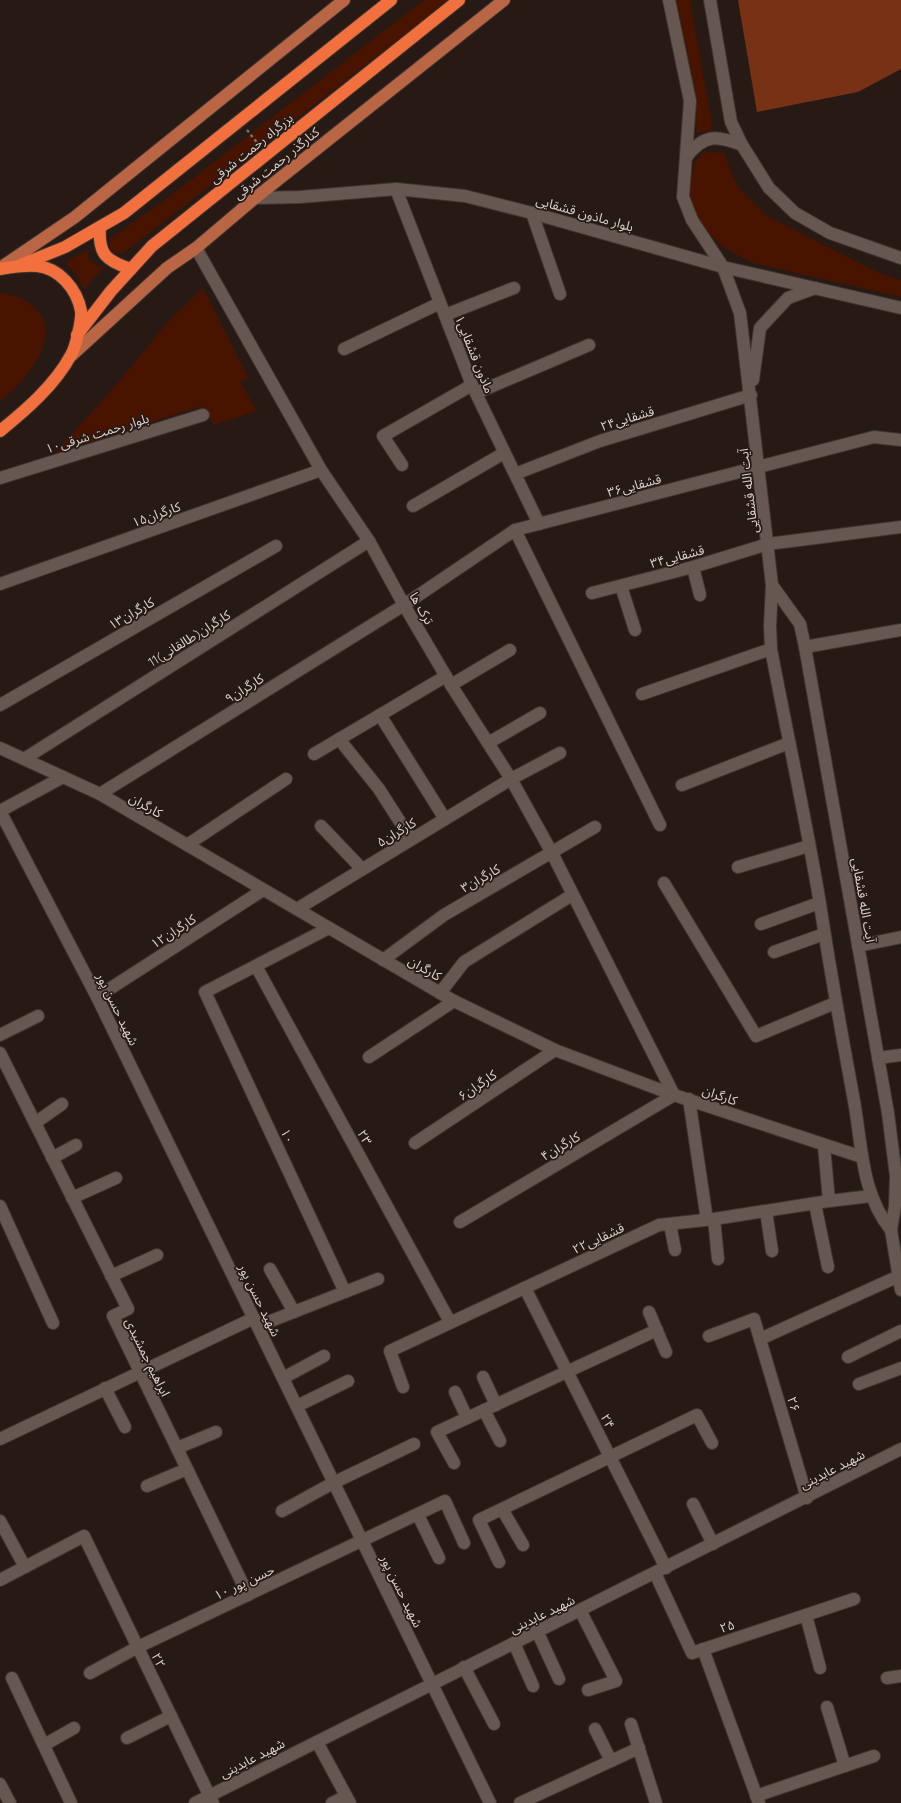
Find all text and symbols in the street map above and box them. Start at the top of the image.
street label: بزرگراه رحمت شرقی [206,110,296,187]
street label: کنارگذر رحمت شرقی [230,123,323,203]
street label: بلوار ماذون قشقایی [534,191,636,236]
street label: ماذون قشقایی۱ [451,313,498,396]
street label: قشقایی۲۴ [598,402,656,435]
street label: ۱۰بلوار رحمت شرقی [43,410,151,457]
street label: آیت الله قشقایی [735,446,762,534]
street label: قشقایی۳۶ [605,470,663,501]
street label: ۱۵کارگران [130,498,183,531]
street label: قشقایی۳۴ [648,541,706,572]
street label: ترک ها [406,589,438,627]
street label: کارگران۱۳ [105,593,158,633]
street label: 11کارگران(طالقانی) [145,606,234,671]
street label: کارگران۹ [222,669,268,707]
street label: کارگران [126,789,166,822]
street label: کارگران۵ [373,814,420,851]
street label: آیت الله قشقایی [848,857,880,945]
street label: کارگران۳ [457,860,504,897]
street label: ۱۲کارگران [147,910,200,952]
street label: کارگران [405,952,445,985]
street label: شهید حسن پور [91,969,142,1049]
street label: ۶کارگران [455,1066,500,1104]
street label: کارگران [700,1082,740,1110]
street label: ۱۰ [278,1126,298,1146]
street label: ۲۳ [354,1127,376,1147]
street label: کارگران۴ [537,1128,584,1165]
street label: ۲۲قشقایی [570,1219,627,1258]
street label: شهید حسن پور [233,1260,284,1340]
street label: ابراهیم جمشیدی [119,1315,174,1400]
street label: ۲۶ [784,1395,804,1413]
street label: ۲۴ [597,1411,619,1431]
street label: شهید عابدینی [797,1446,868,1493]
street label: شهید حسن پور [375,1551,426,1631]
street label: ۱۰ حسن پور [211,1561,278,1605]
street label: شهید عابدینی [507,1591,578,1638]
street label: ۲۵ [717,1616,737,1636]
street label: ۲۲ [149,1650,169,1670]
street label: شهید عابدینی [217,1735,288,1782]

